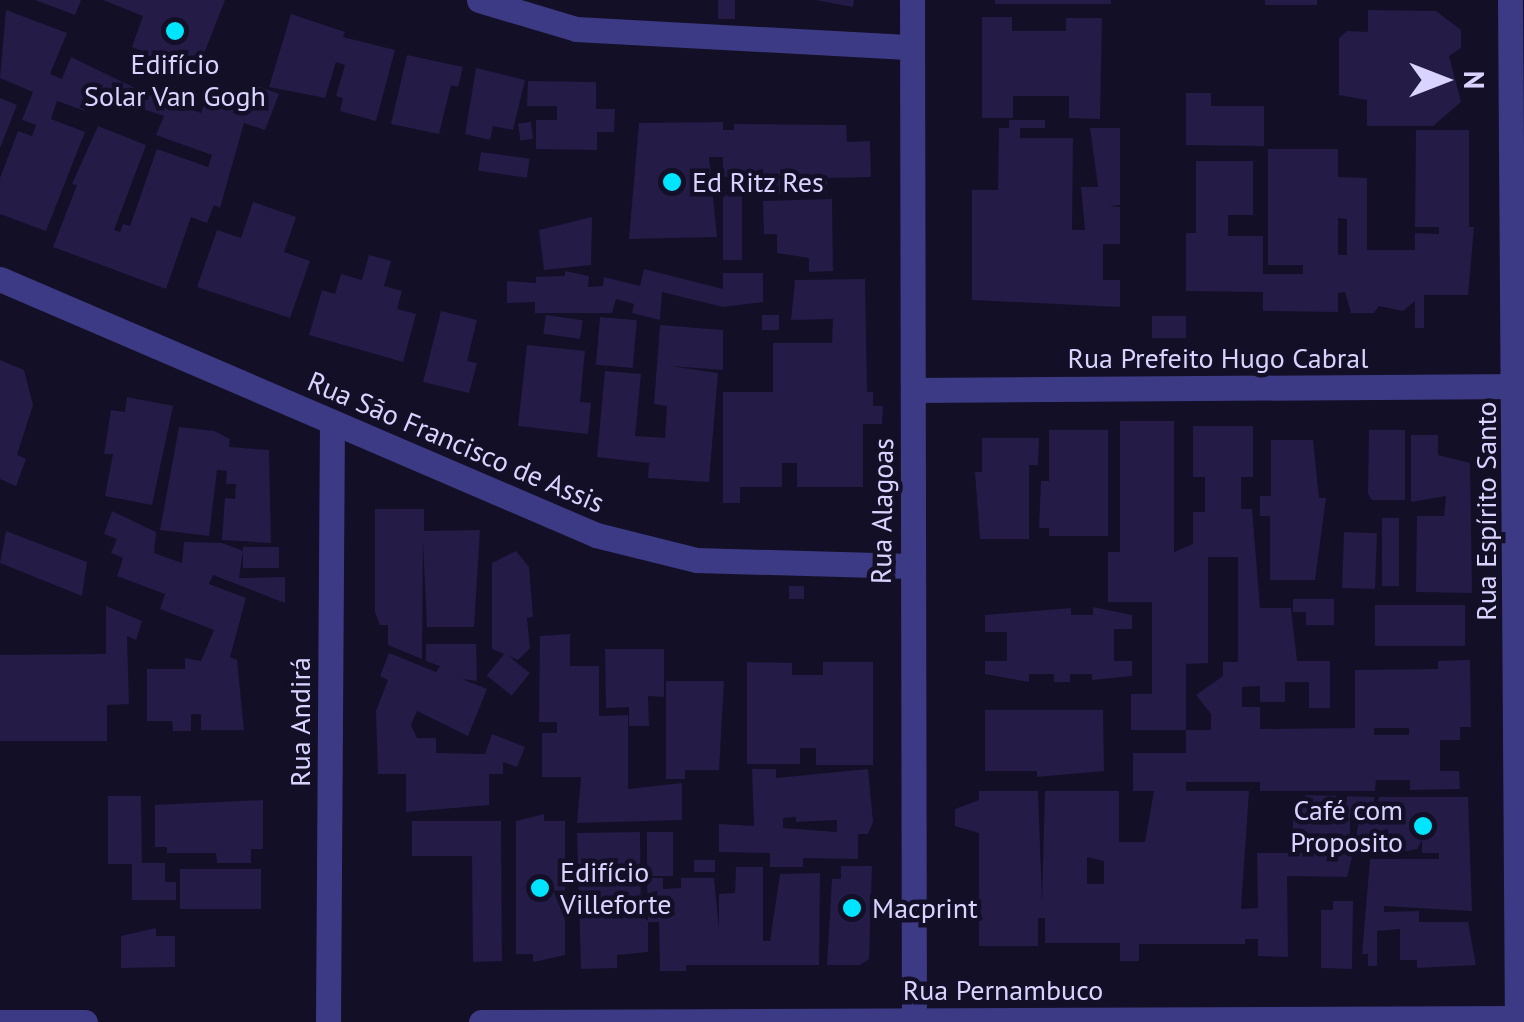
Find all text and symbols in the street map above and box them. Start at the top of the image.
marker: Edifício Solar Van Gogh [164,20,186,42]
north arrow [1394,30,1494,130]
place label: Edifício Solar Van Gogh [84,47,266,113]
text: N [1456,71,1493,89]
place label: Ed Ritz Res [692,165,825,199]
marker: Ed Ritz Res [661,171,683,193]
street label: Rua Prefeito Hugo Cabral [1068,341,1368,375]
street label: Rua São Francisco de Assis [302,364,610,520]
street label: Rua Espírito Santo [1469,401,1503,621]
street label: Rua Alagoas [864,437,900,585]
street label: Rua Andirá [283,657,317,787]
place label: Café com Proposito [1290,793,1403,859]
marker: Café com Proposito [1412,815,1434,837]
place label: Edifício Villeforte [560,855,671,921]
marker: Edifício Villeforte [529,877,551,899]
place label: Macprint [872,891,978,925]
marker: Macprint [841,897,863,919]
street label: Rua Pernambuco [903,973,1103,1007]

